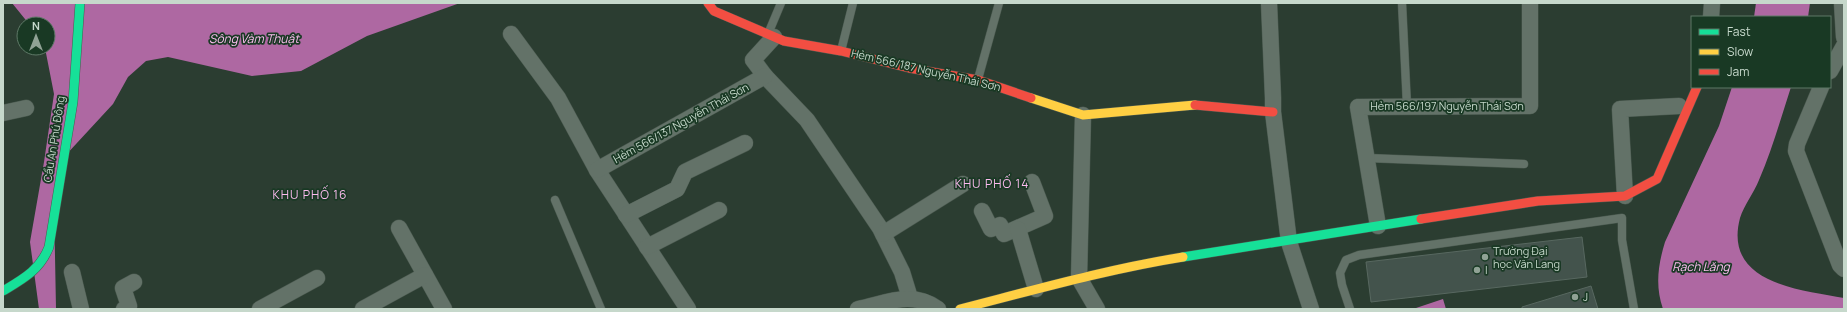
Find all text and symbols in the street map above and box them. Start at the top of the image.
north arrow [16,16,56,56]
legend [1691,16,1831,88]
text: N [32,18,40,33]
text: Fast [1727,23,1751,40]
water label: Sông Vàm Thuật [209,30,300,47]
text: Slow [1727,43,1753,60]
street label: Hẻm 566/187 Nguyễn Thái Sơn [850,45,1002,94]
text: Jam [1727,63,1749,80]
street label: Hẻm 566/137 Nguyễn Thái Sơn [610,79,751,166]
street label: Cầu An Phú Đông [39,95,68,183]
street label: Hẻm 566/197 Nguyễn Thái Sơn [1370,98,1524,113]
district label: KHU PHỐ 14 [955,174,1029,192]
district label: KHU PHỐ 16 [273,185,347,203]
place label: Trường Đại học Văn Lang [1493,243,1560,271]
marker: Trường Đại học Văn Lang [1480,252,1490,262]
water label: Rạch Lăng [1672,258,1731,275]
place label: I [1485,262,1488,277]
marker: I [1472,265,1482,275]
place label: J [1583,289,1588,304]
marker: J [1570,292,1580,302]

